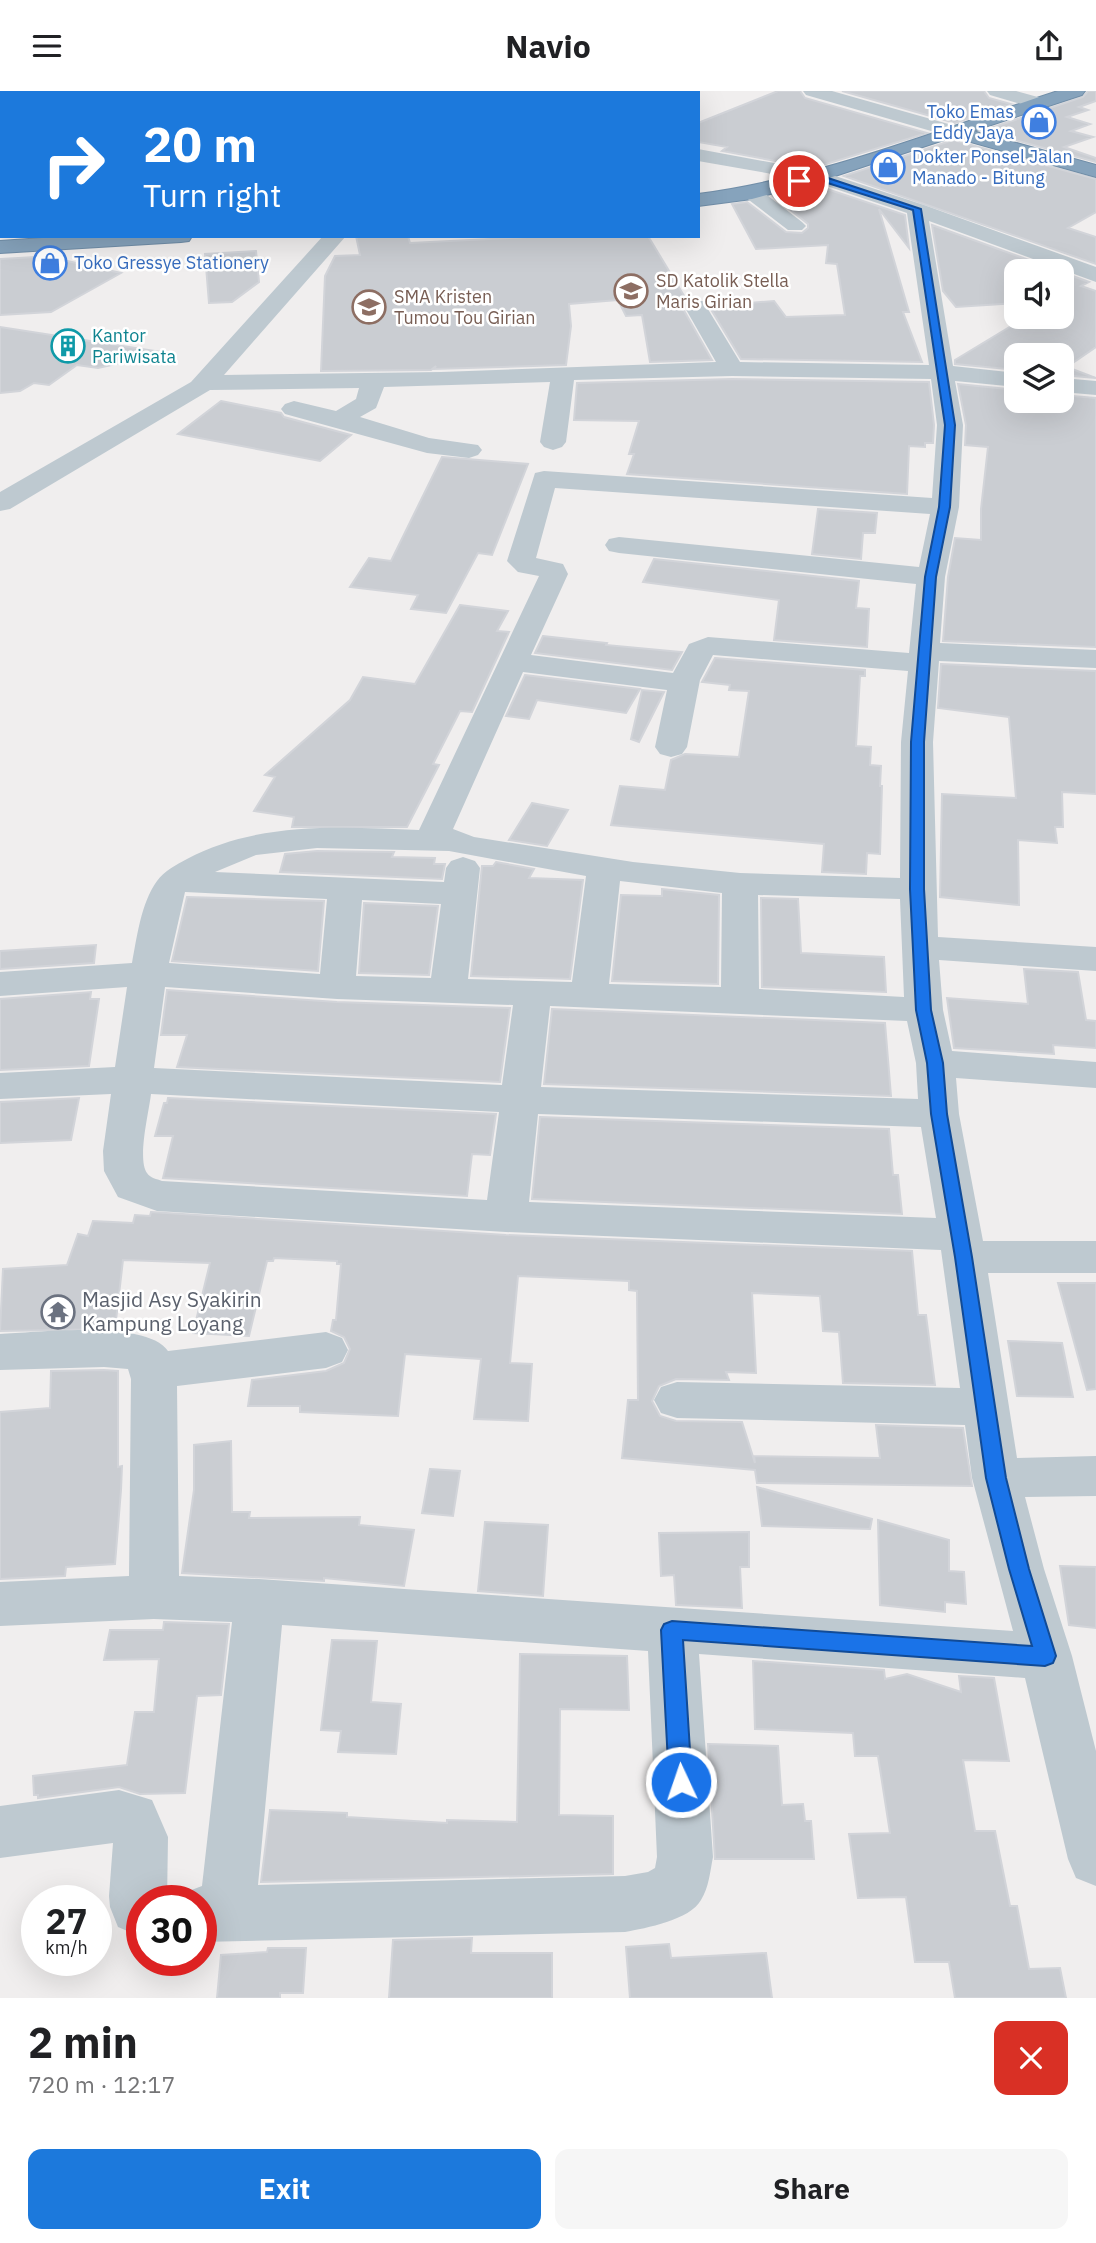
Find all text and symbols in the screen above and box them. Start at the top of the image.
text: Navio [505,25,591,67]
icon: menu [28,27,66,65]
icon: share [1030,27,1068,65]
place label: Toko Emas Eddy Jaya [927,100,1014,144]
shop icon: Toko Emas Eddy Jaya [1020,103,1058,141]
text: 20 m [143,112,257,175]
icon: right [28,119,119,210]
place label: Dokter Ponsel Jalan Manado - Bitung [912,145,1073,189]
shop icon: Dokter Ponsel Jalan Manado - Bitung [869,148,907,186]
pin [769,151,829,211]
icon: arrive [780,162,818,200]
text: Turn right [143,174,281,216]
shop icon: Toko Gressye Stationery [31,244,69,282]
place label: Toko Gressye Stationery [74,251,269,274]
map controls [1004,259,1074,413]
button: sound [1004,259,1074,329]
place label: SD Katolik Stella Maris Girian [656,269,789,313]
school or university icon: SD Katolik Stella Maris Girian [612,272,650,310]
place label: SMA Kristen Tumou Tou Girian [394,285,536,329]
school or university icon: SMA Kristen Tumou Tou Girian [350,288,388,326]
place label: Kantor Pariwisata [92,324,176,368]
building icon: Kantor Pariwisata [49,327,87,365]
button: layers [1004,343,1074,413]
place label: Masjid Asy Syakirin Kampung Loyang [82,1285,262,1337]
temple icon: Masjid Asy Syakirin Kampung Loyang [39,1293,77,1331]
position arrow [644,1745,718,1819]
speed limit sign: 30 [126,1885,217,1976]
text: 27 [45,1898,88,1944]
text: km/h [45,1936,88,1959]
text: 2 min [28,2015,138,2070]
button: close [994,2021,1068,2095]
text: 720 m · 12:17 [28,2069,175,2099]
button: Exit [28,2149,541,2229]
button: Share [555,2149,1068,2229]

